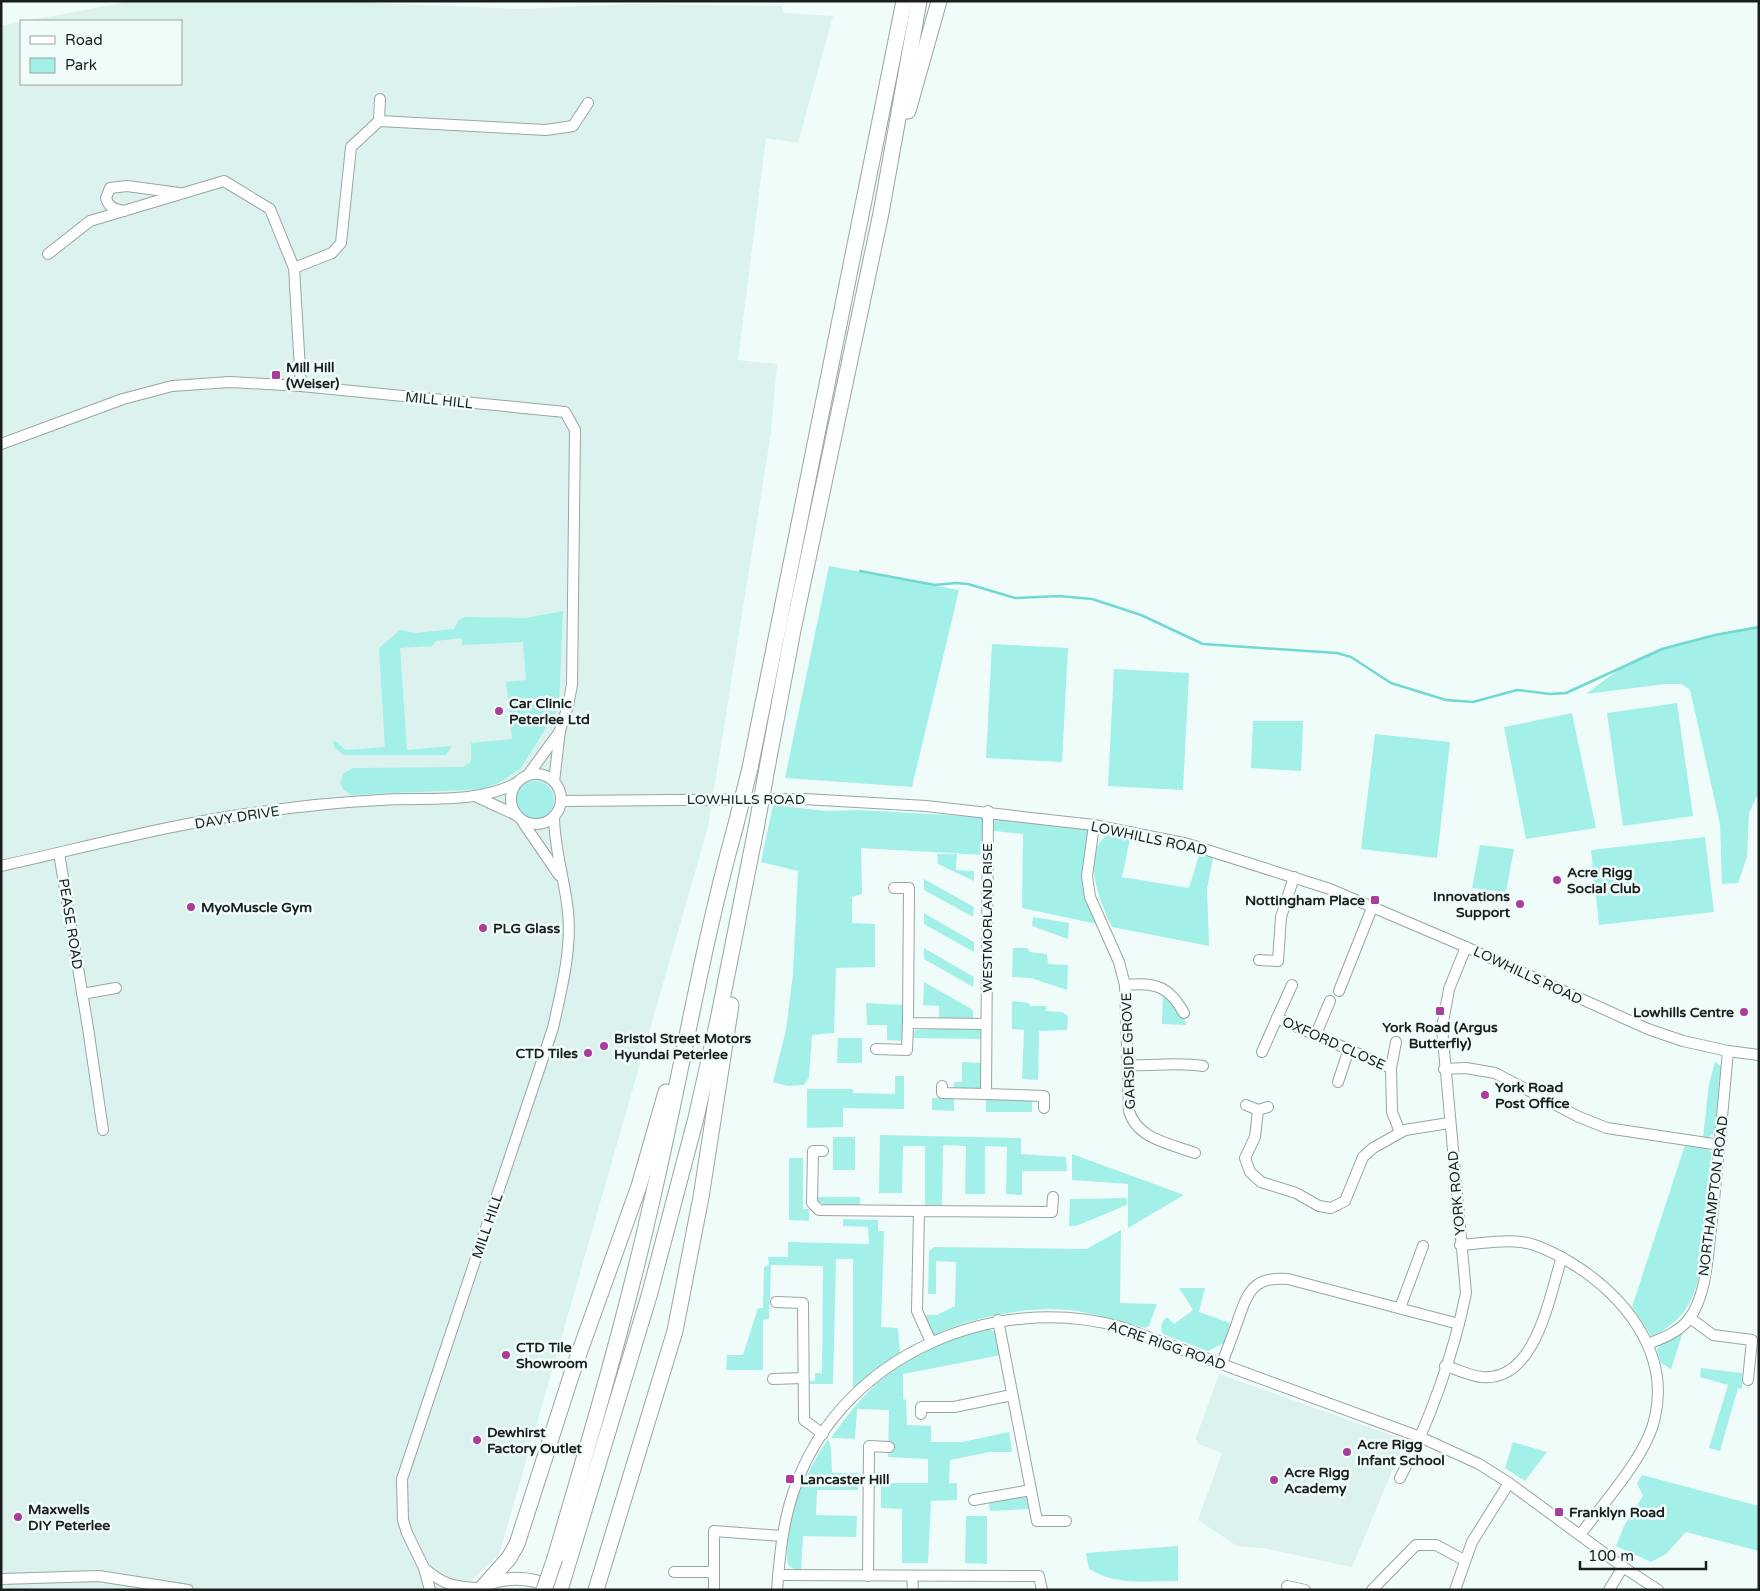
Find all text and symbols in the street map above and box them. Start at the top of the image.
legend [20,20,182,85]
text: Road [65,31,103,49]
text: Park [65,56,97,74]
place label: Mill Hill (Weiser) [286,359,339,392]
marker: Mill Hill (Weiser) [270,369,282,381]
street label: MILL HILL [404,388,474,413]
place label: Car Clinic Peterlee Ltd [509,695,590,728]
marker: Car Clinic Peterlee Ltd [493,705,505,717]
street label: LOWHILLS ROAD [687,791,805,808]
street label: DAVY DRIVE [193,802,281,833]
street label: LOWHILLS ROAD [1089,818,1209,859]
street label: WESTMORLAND RISE [979,843,996,993]
place label: Acre Rigg Social Club [1567,864,1641,897]
marker: Acre Rigg Social Club [1551,874,1563,886]
street label: PEASE ROAD [55,877,86,971]
place label: Innovations Support [1433,888,1511,921]
place label: Nottingham Place [1245,892,1365,909]
marker: Nottingham Place [1369,894,1381,906]
marker: Innovations Support [1514,898,1526,910]
place label: MyoMuscle Gym [201,899,312,916]
marker: MyoMuscle Gym [185,901,197,913]
place label: PLG Glass [493,920,560,937]
marker: PLG Glass [477,922,489,934]
street label: LOWHILLS ROAD [1470,943,1585,1008]
street label: GARSIDE GROVE [1118,992,1139,1110]
place label: Lowhills Centre [1633,1004,1734,1021]
marker: York Road (Argus Butterfly) [1434,1005,1446,1017]
marker: Lowhills Centre [1738,1006,1750,1018]
street label: OXFORD CLOSE [1280,1013,1388,1074]
place label: York Road (Argus Butterfly) [1382,1019,1498,1052]
place label: Bristol Street Motors Hyundai Peterlee [614,1030,752,1063]
marker: Bristol Street Motors Hyundai Peterlee [598,1040,610,1052]
place label: CTD Tiles [516,1045,578,1062]
marker: CTD Tiles [582,1047,594,1059]
place label: York Road Post Office [1495,1079,1570,1112]
marker: York Road Post Office [1479,1089,1491,1101]
street label: NORTHAMPTON ROAD [1695,1115,1732,1277]
street label: YORK ROAD [1444,1150,1469,1236]
street label: MILL HILL [468,1191,507,1261]
street label: ACRE RIGG ROAD [1106,1317,1228,1374]
place label: CTD Tile Showroom [516,1339,588,1372]
marker: CTD Tile Showroom [500,1349,512,1361]
place label: Dewhirst Factory Outlet [487,1424,583,1457]
marker: Dewhirst Factory Outlet [471,1434,483,1446]
place label: Acre Rigg Infant School [1357,1436,1445,1469]
marker: Acre Rigg Infant School [1341,1446,1353,1458]
place label: Acre Rigg Academy [1284,1464,1350,1497]
place label: Lancaster Hill [800,1471,890,1488]
marker: Lancaster Hill [784,1473,796,1485]
marker: Acre Rigg Academy [1268,1474,1280,1486]
place label: Maxwells DIY Peterlee [28,1501,110,1534]
place label: Franklyn Road [1569,1504,1665,1521]
marker: Franklyn Road [1553,1506,1565,1518]
marker: Maxwells DIY Peterlee [12,1511,24,1523]
scale bar [1580,1538,1706,1570]
text: 100 m [1588,1547,1634,1565]

